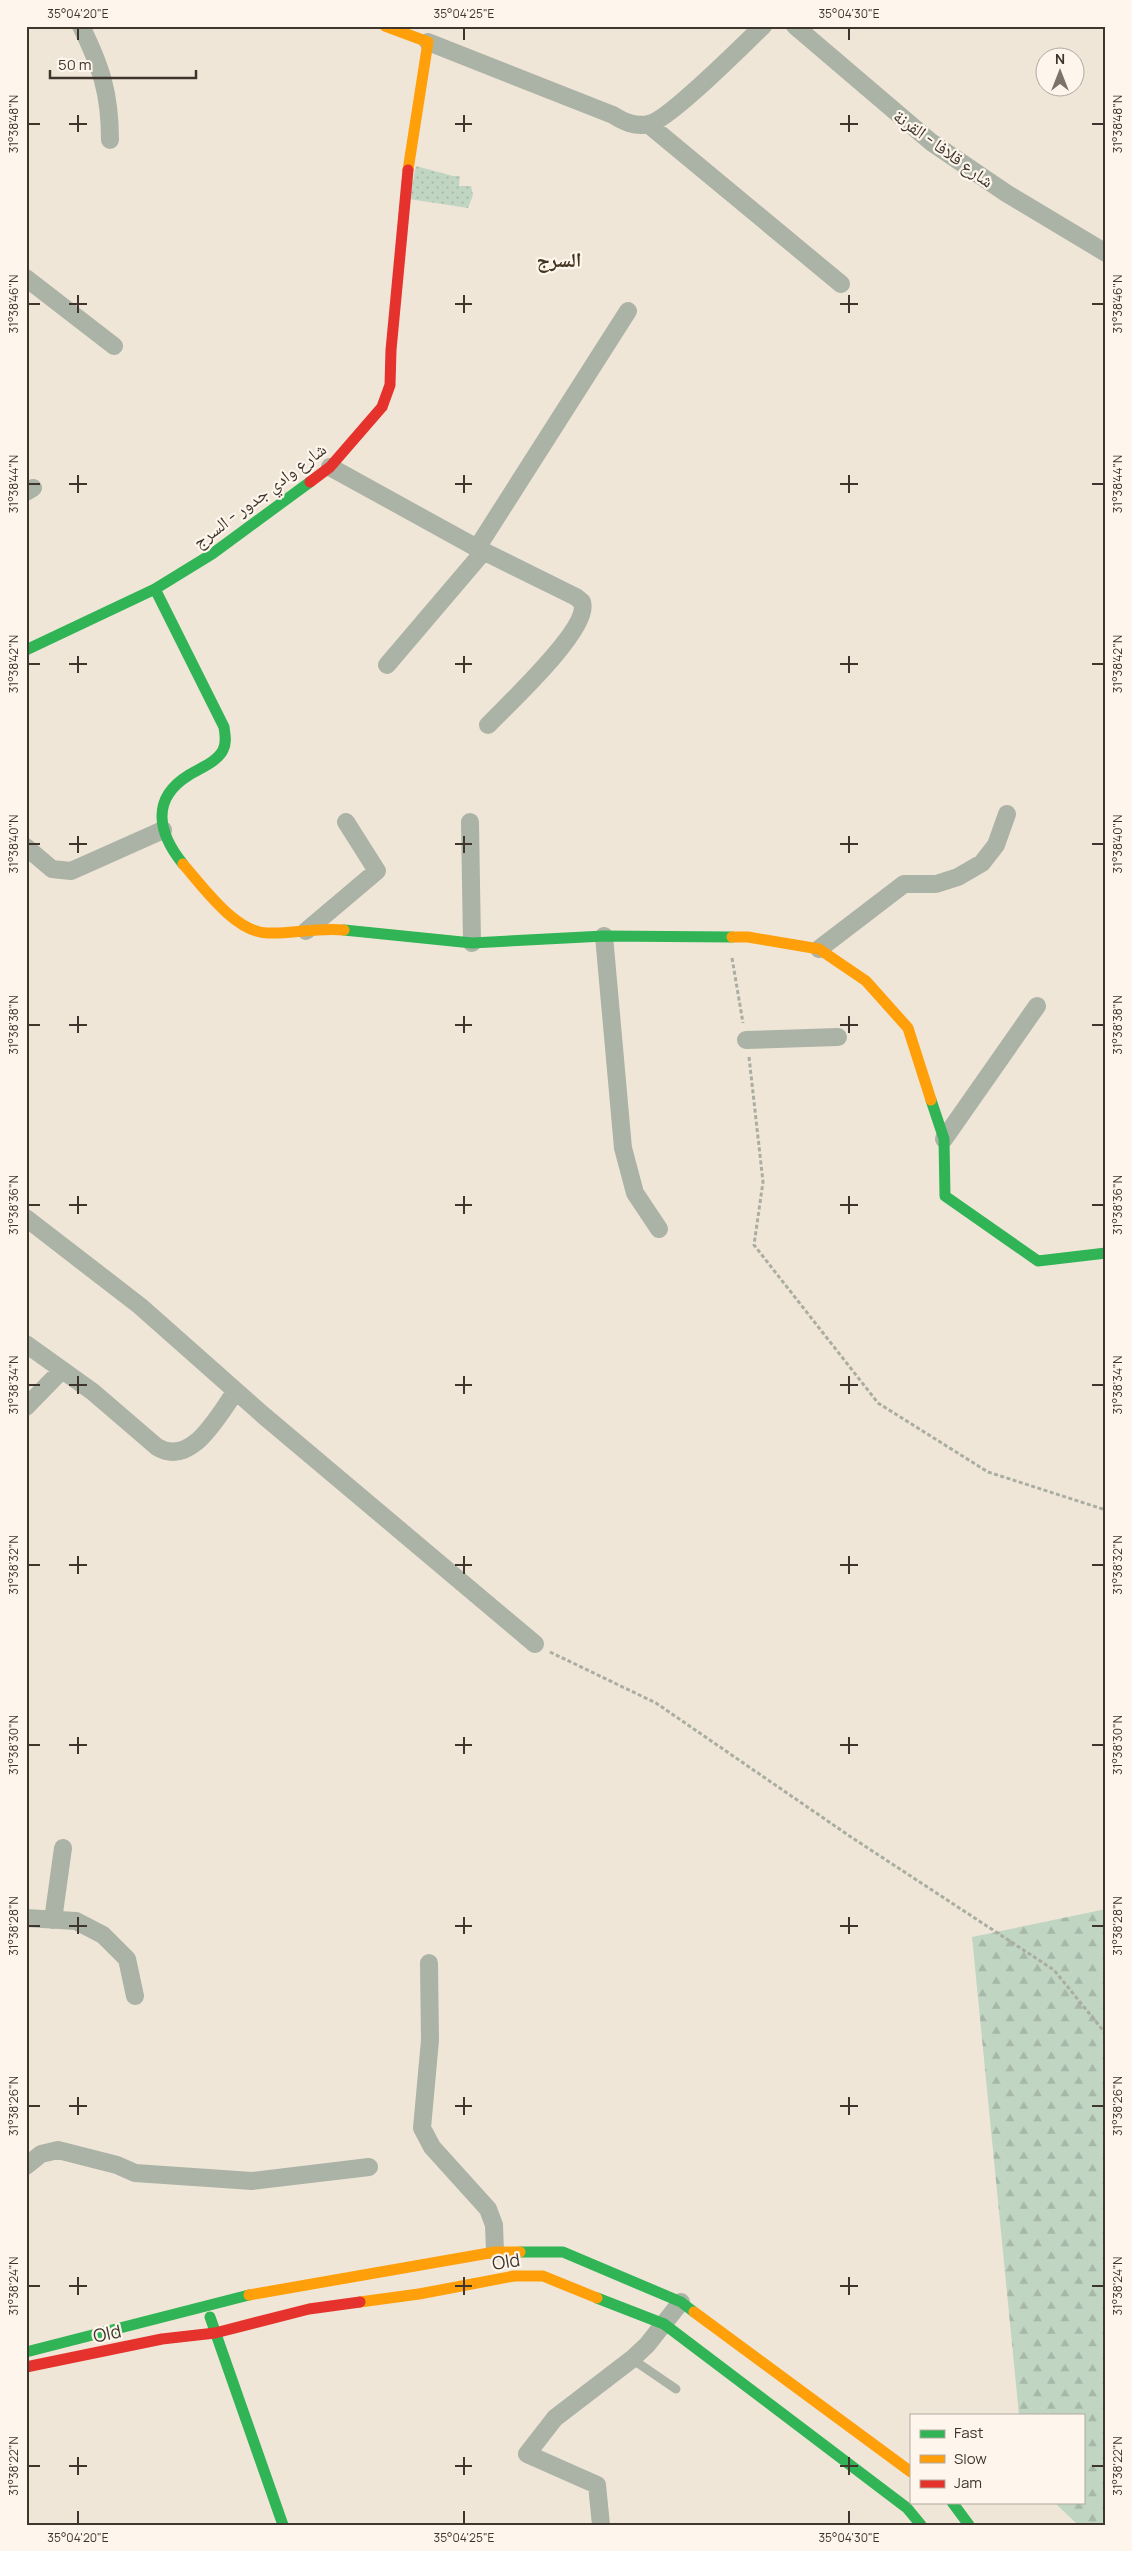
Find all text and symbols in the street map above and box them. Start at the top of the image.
text: 35°04'20"E [47,5,109,22]
text: 35°04'25"E [434,5,495,22]
text: 35°04'30"E [818,5,880,22]
scale bar [50,48,196,80]
north arrow [1034,48,1084,98]
text: N [1055,49,1065,68]
text: 50 m [58,54,92,75]
text: 31°38'48"N [5,95,22,153]
text: 31°38'48"N [1109,95,1126,153]
street label: شارع قلافا - القرنة [889,103,999,193]
district label: السرج [537,246,581,273]
text: 31°38'46"N [5,275,22,333]
text: 31°38'46"N [1109,275,1126,333]
street label: شارع وادي جدور - السرج [187,437,333,556]
text: 31°38'44"N [5,455,22,513]
text: 31°38'44"N [1109,455,1126,513]
text: 31°38'42"N [5,635,22,693]
text: 31°38'42"N [1109,635,1126,693]
text: 31°38'40"N [5,815,22,873]
text: 31°38'40"N [1109,815,1126,873]
text: 31°38'38"N [5,995,22,1055]
text: 31°38'38"N [1109,995,1126,1055]
text: 31°38'36"N [5,1175,22,1235]
text: 31°38'36"N [1109,1175,1126,1235]
text: 31°38'34"N [5,1355,22,1415]
text: 31°38'34"N [1109,1355,1126,1415]
text: 31°38'32"N [5,1535,22,1595]
text: 31°38'32"N [1109,1535,1126,1595]
text: 31°38'30"N [5,1715,22,1775]
text: 31°38'30"N [1109,1715,1126,1775]
text: 31°38'28"N [5,1896,22,1956]
text: 31°38'28"N [1109,1896,1126,1956]
text: 31°38'26"N [5,2076,22,2136]
text: 31°38'26"N [1109,2076,1126,2136]
street label: Old [490,2247,522,2275]
text: 31°38'24"N [5,2256,22,2316]
text: 31°38'24"N [1109,2256,1126,2316]
street label: Old [91,2318,123,2348]
legend [910,2414,1084,2504]
text: Fast [954,2422,983,2443]
text: 31°38'22"N [5,2436,22,2496]
text: 31°38'22"N [1109,2436,1126,2496]
text: Slow [954,2448,987,2469]
text: Jam [954,2472,982,2493]
text: 35°04'20"E [47,2529,109,2546]
text: 35°04'25"E [434,2529,495,2546]
text: 35°04'30"E [818,2529,880,2546]

